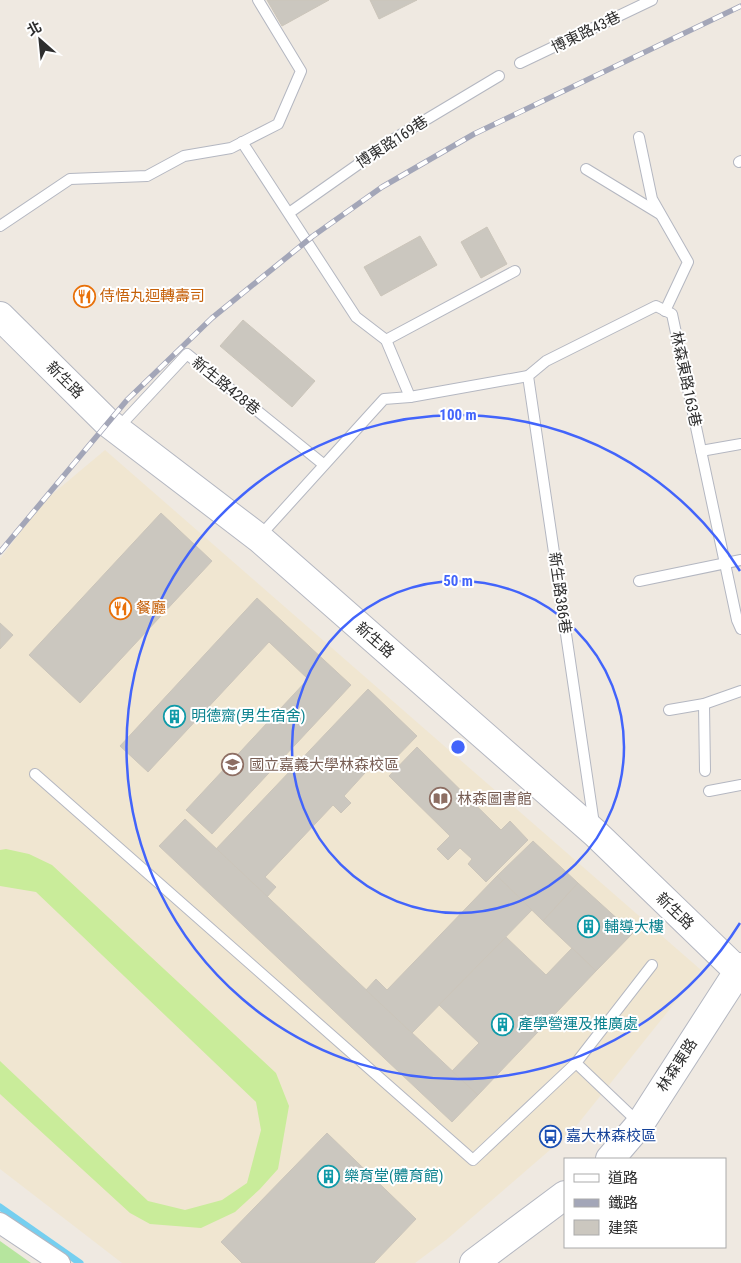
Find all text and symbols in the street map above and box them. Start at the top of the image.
street label: 博東路43巷 [548,8,624,56]
north arrow [15,15,65,65]
text: 北 [24,18,44,39]
street label: 博東路169巷 [353,112,431,172]
restaurant icon: 侍悟丸迴轉壽司 [72,284,96,308]
place label: 侍悟丸迴轉壽司 [100,287,205,305]
street label: 林森東路163巷 [667,330,705,428]
street label: 新生路428巷 [188,353,264,419]
street label: 新生路 [43,358,87,402]
text: 100 m [439,406,477,424]
street label: 新生路386巷 [545,551,575,635]
text: 50 m [443,572,473,590]
restaurant icon: 餐廳 [108,596,132,620]
place label: 餐廳 [136,599,166,617]
street label: 新生路 [352,618,398,662]
building icon: 明德齋(男生宿舍) [163,704,187,728]
place label: 明德齋(男生宿舍) [191,707,306,725]
centre of rings [449,738,467,756]
school or university icon: 國立嘉義大學林森校區 [221,753,245,777]
place label: 國立嘉義大學林森校區 [249,756,399,774]
library icon: 林森圖書館 [429,787,453,811]
place label: 林森圖書館 [457,790,532,808]
street label: 新生路 [653,889,697,933]
building icon: 輔導大樓 [576,915,600,939]
place label: 輔導大樓 [604,918,664,936]
building icon: 產學營運及推廣處 [490,1012,514,1036]
place label: 產學營運及推廣處 [518,1015,638,1033]
street label: 林森東路 [653,1035,701,1095]
bus stop icon: 嘉大林森校區 [538,1124,562,1148]
place label: 嘉大林森校區 [566,1127,656,1145]
legend [564,1158,726,1248]
building icon: 樂育堂(體育館) [316,1164,340,1188]
place label: 樂育堂(體育館) [344,1167,444,1185]
text: 道路 [608,1169,638,1187]
text: 鐵路 [608,1194,638,1212]
text: 建築 [608,1219,638,1237]

